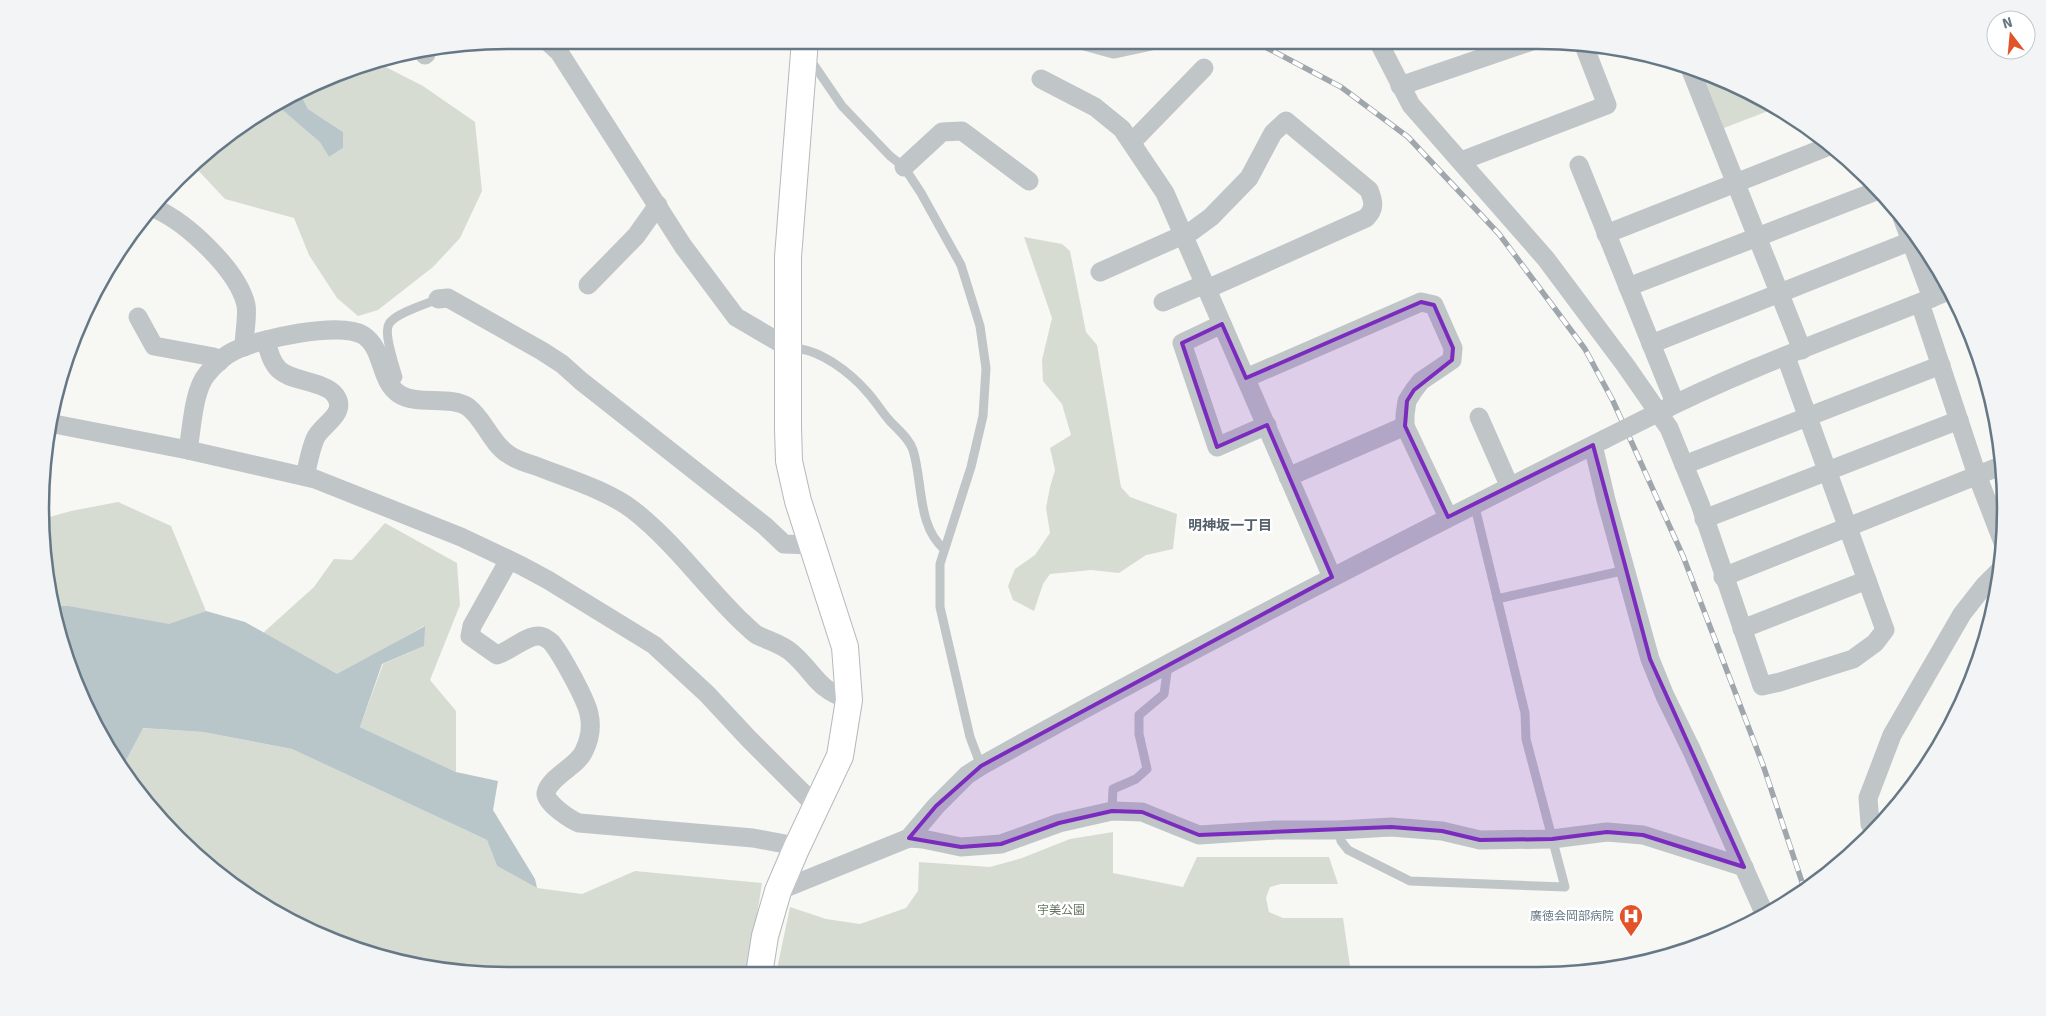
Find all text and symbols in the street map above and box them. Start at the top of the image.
north arrow [1986,10,2036,60]
text: N [2001,13,2015,32]
district label: 明神坂一丁目 [1188,517,1272,534]
park label: 宇美公園 [1037,903,1085,918]
hospital icon: 廣徳会岡部病院 [1618,903,1644,937]
place label: 廣徳会岡部病院 [1530,909,1614,924]

